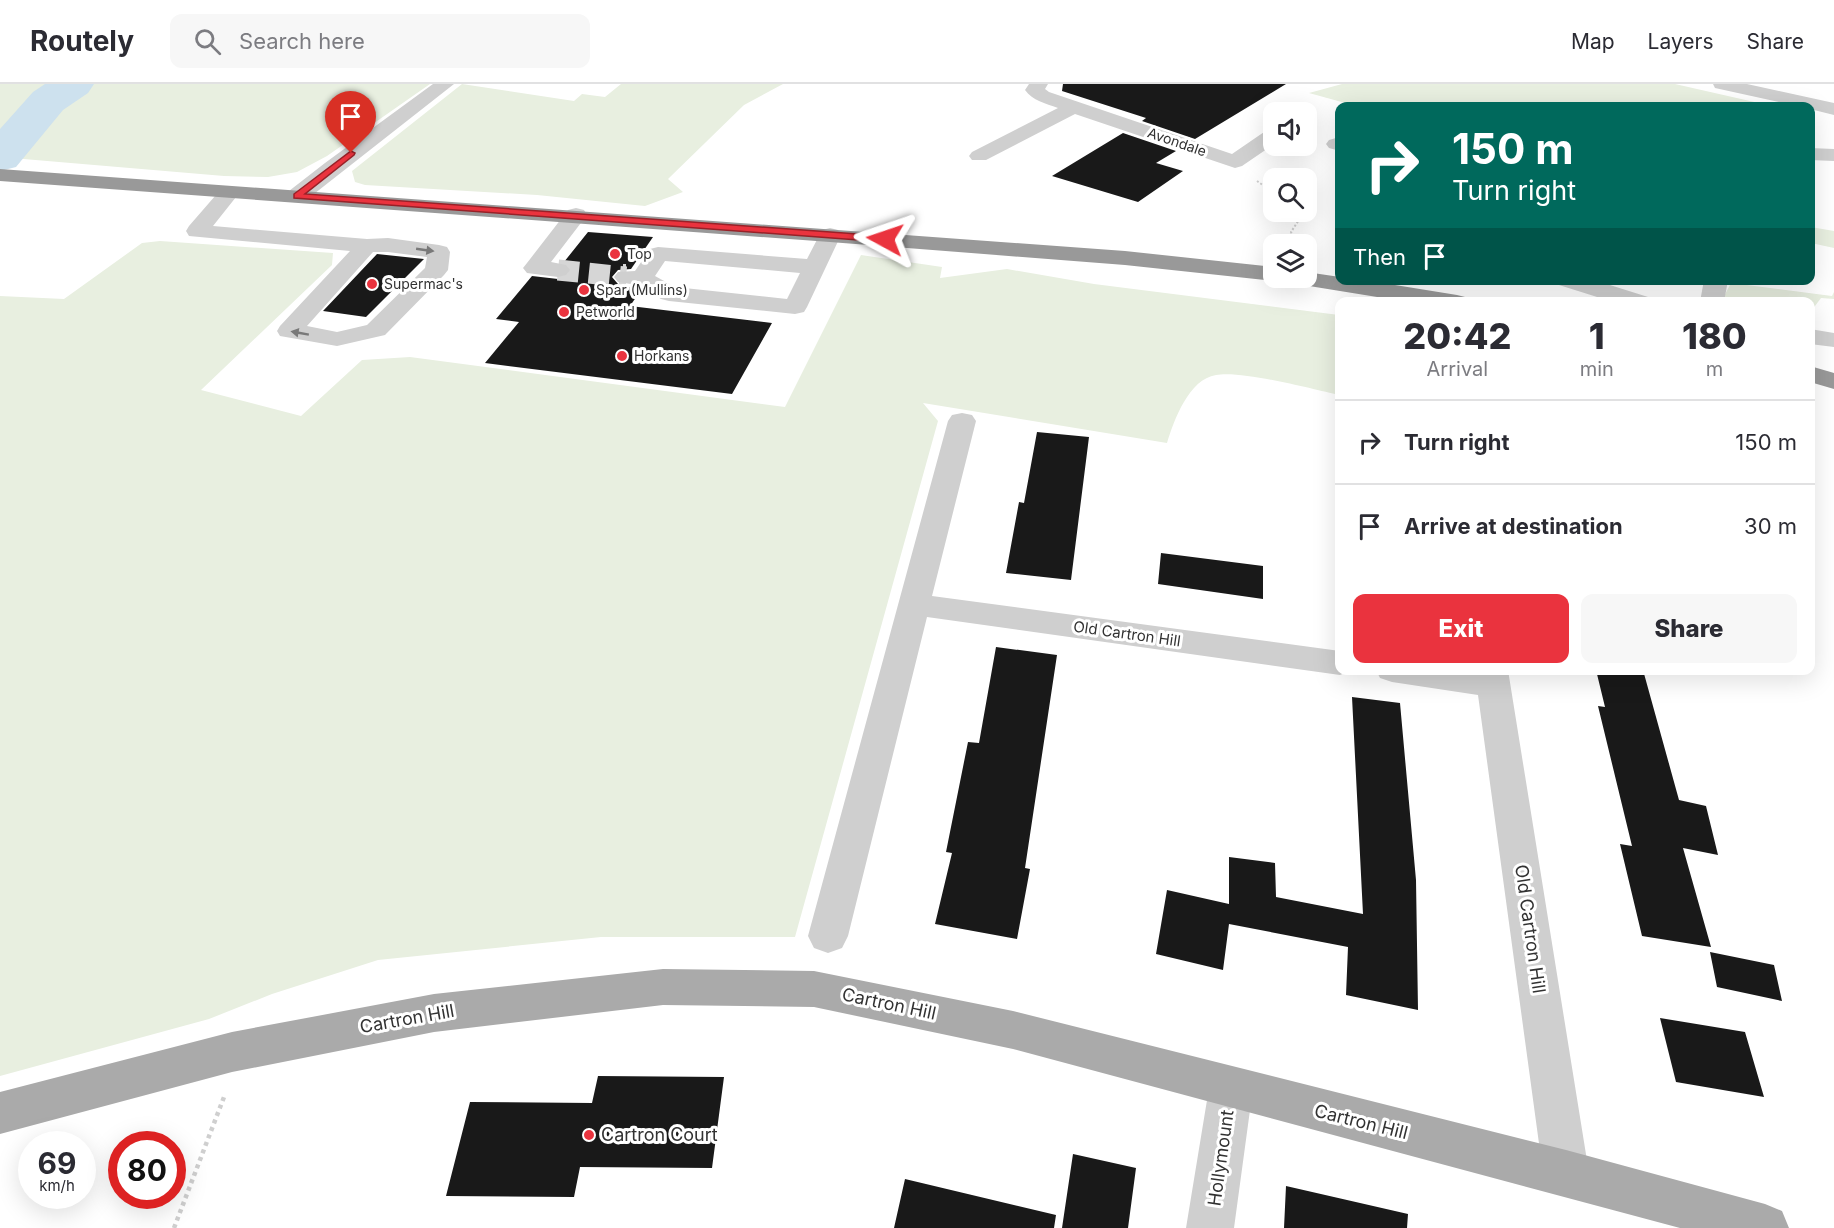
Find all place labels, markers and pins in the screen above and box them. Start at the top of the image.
pin [325,91,376,153]
place label: Top [627,245,652,262]
marker: Top [608,247,622,261]
place label: Supermac's [384,275,463,292]
marker: Supermac's [365,277,379,291]
place label: Spar (Mullins) [596,281,688,298]
marker: Spar (Mullins) [577,283,591,297]
place label: Petworld [576,303,635,320]
marker: Petworld [557,305,571,319]
place label: Horkans [634,347,690,364]
marker: Horkans [615,349,629,363]
place label: Cartron Court [601,1124,718,1145]
marker: Cartron Court [582,1128,596,1142]

